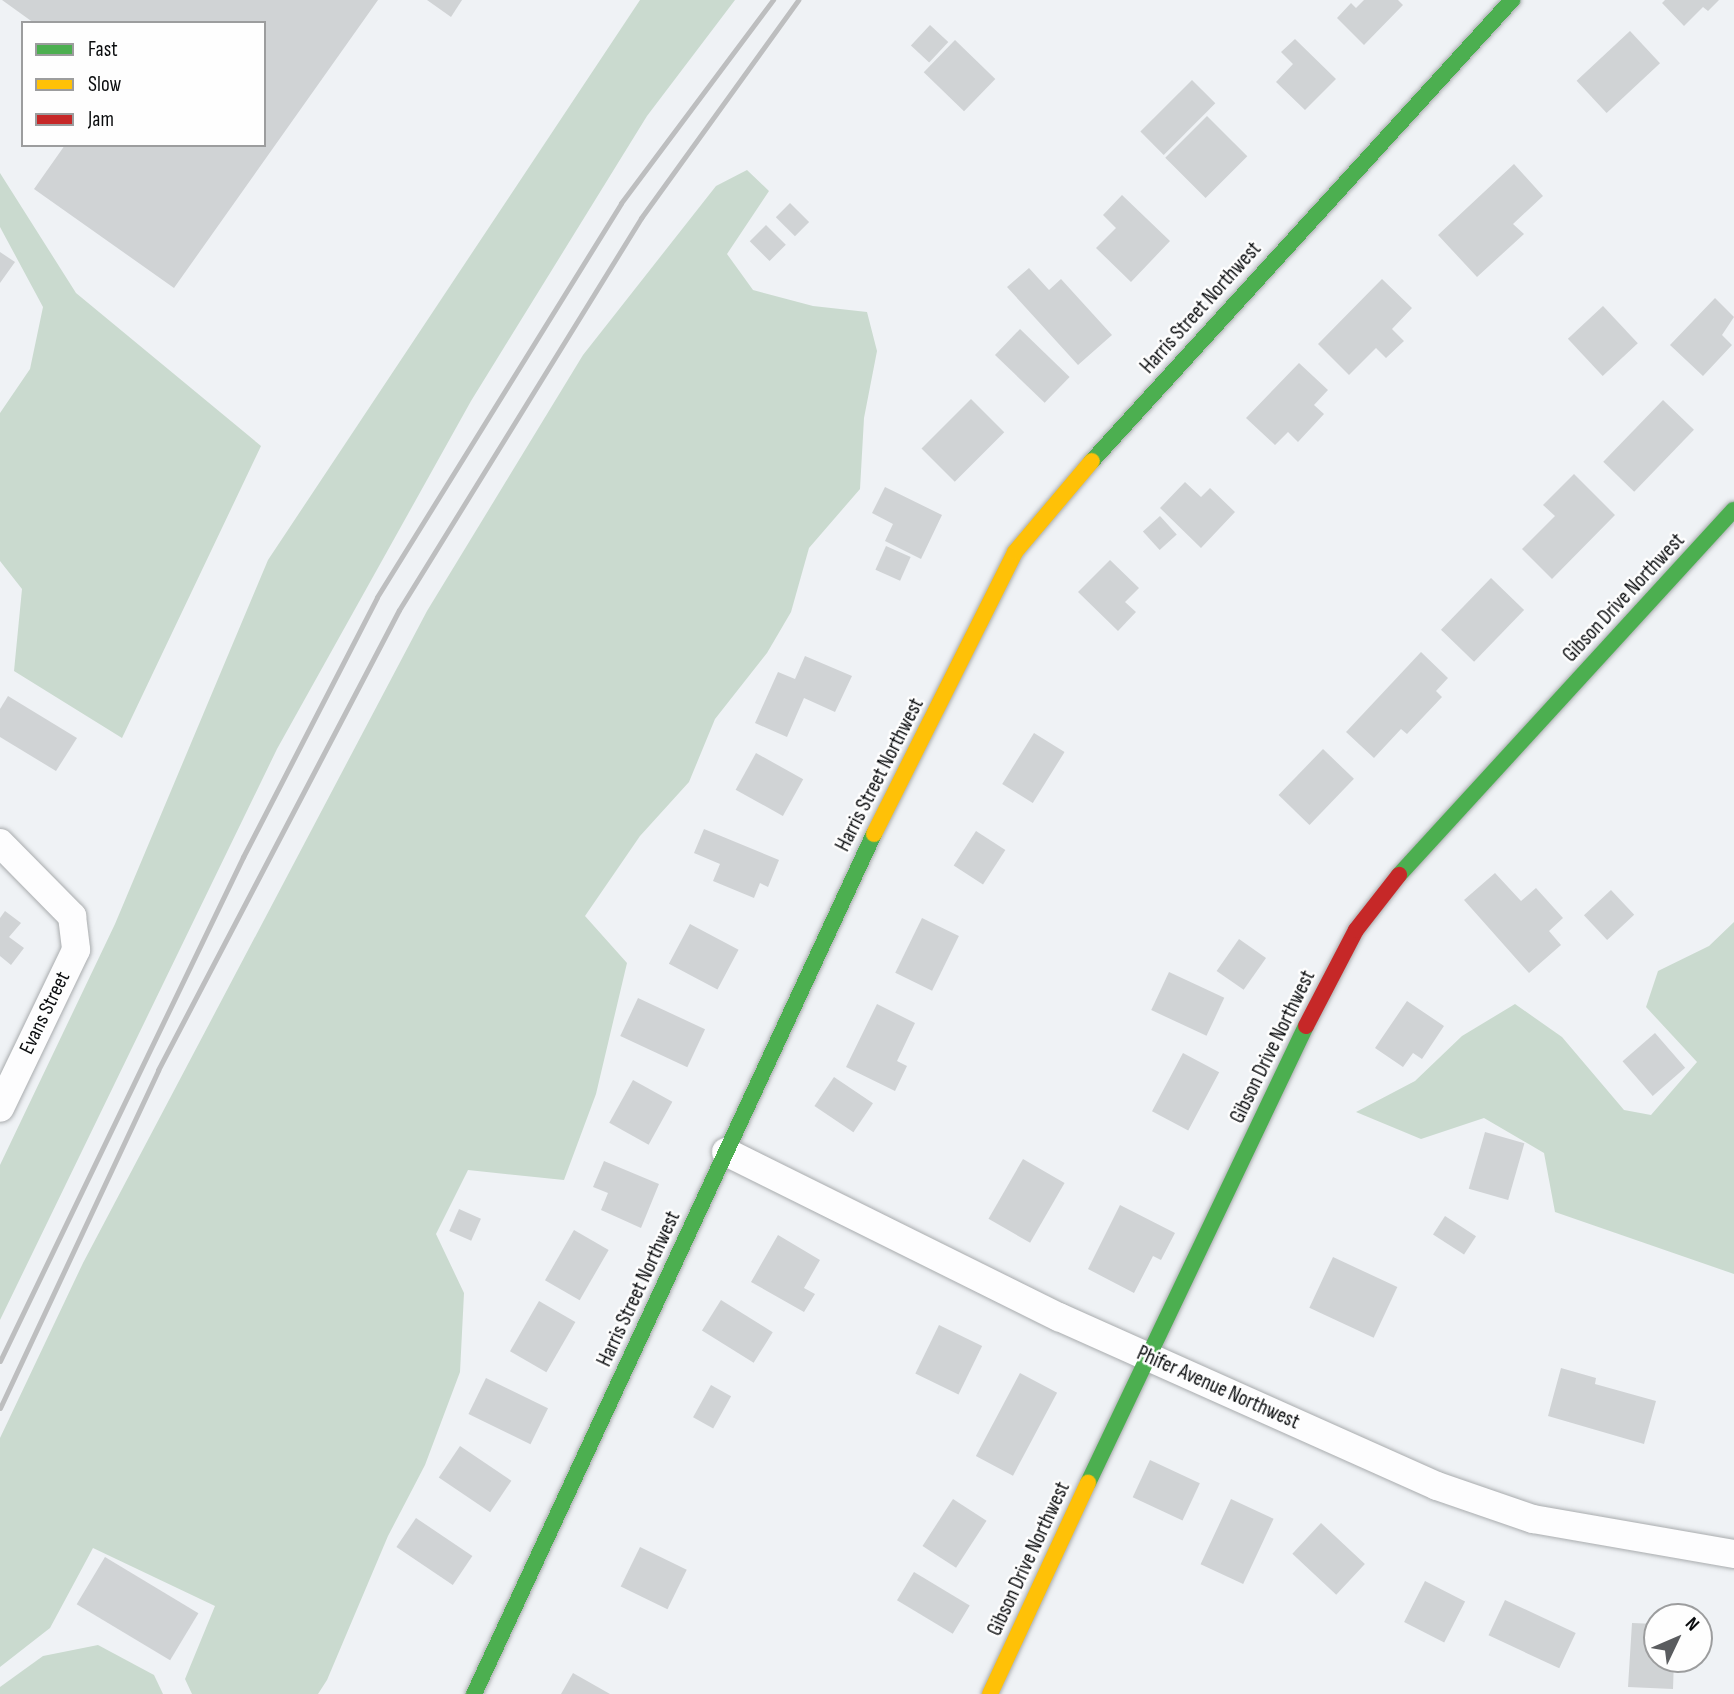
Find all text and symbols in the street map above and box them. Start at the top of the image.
legend [21,21,266,147]
text: Fast [88,37,118,62]
text: Slow [88,72,121,97]
text: Jam [88,107,114,132]
street label: Harris Street Northwest [1135,237,1267,379]
street label: Gibson Drive Northwest [1558,528,1690,668]
street label: Harris Street Northwest [831,694,929,856]
street label: Gibson Drive Northwest [1225,966,1321,1128]
street label: Evans Street [14,968,76,1058]
street label: Harris Street Northwest [592,1207,686,1371]
street label: Phifer Avenue Northwest [1133,1341,1303,1435]
street label: Gibson Drive Northwest [982,1478,1076,1640]
north arrow [1643,1603,1713,1673]
text: N [1680,1613,1704,1636]

